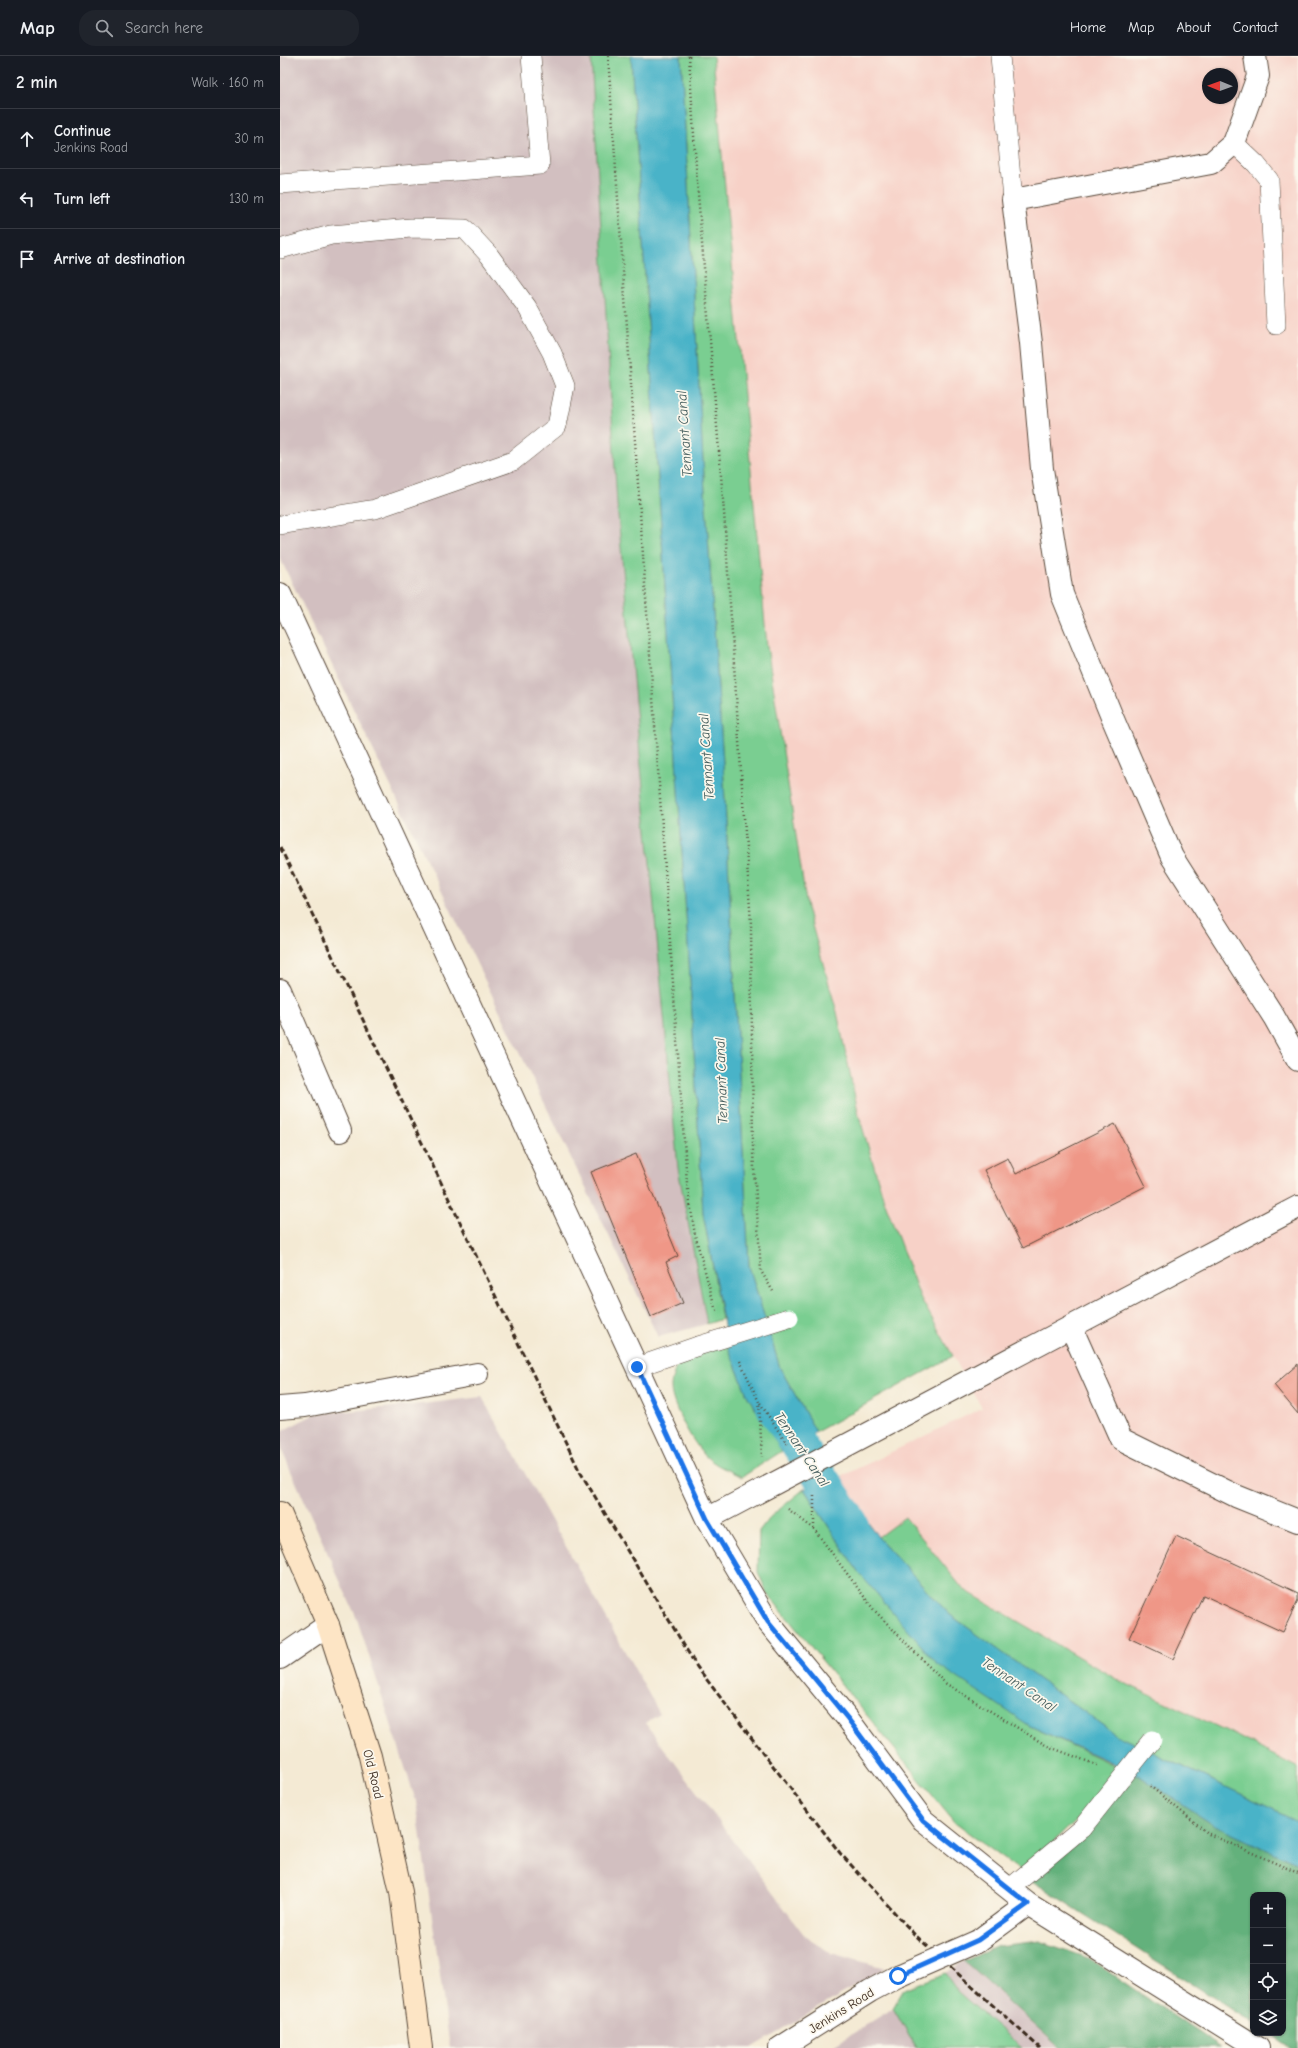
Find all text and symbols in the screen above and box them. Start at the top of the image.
search box [79,10,359,46]
text: Map [20,17,55,39]
icon: search [93,17,115,39]
text: Search here [125,19,203,37]
text: Home [1070,19,1106,36]
text: Map [1128,19,1154,36]
text: About [1176,19,1211,36]
text: Contact [1233,19,1278,36]
north arrow [1202,68,1238,104]
text: 2 min [16,73,57,92]
text: Walk · 160 m [192,75,264,90]
text: Continue [54,122,111,140]
icon: ahead [16,128,38,150]
text: 30 m [234,131,264,146]
text: Jenkins Road [54,140,128,155]
icon: left [16,188,38,210]
text: Turn left [54,190,110,208]
text: 130 m [229,191,264,206]
icon: arrive [16,248,38,270]
text: Arrive at destination [54,250,185,268]
water label: Tennant Canal [673,389,696,478]
water label: Tennant Canal [695,712,718,801]
water label: Tennant Canal [711,1037,732,1124]
route end [628,1358,646,1376]
water label: Tennant Canal [770,1409,833,1491]
water label: Tennant Canal [978,1653,1060,1716]
street label: Old Road [360,1748,387,1800]
map controls [1250,1892,1286,2036]
button: + [1250,1892,1286,1928]
button: − [1250,1928,1286,1964]
button: locate [1250,1964,1286,2000]
route start [889,1967,907,1985]
street label: Jenkins Road [806,1984,877,2036]
button: layers [1250,2000,1286,2036]

